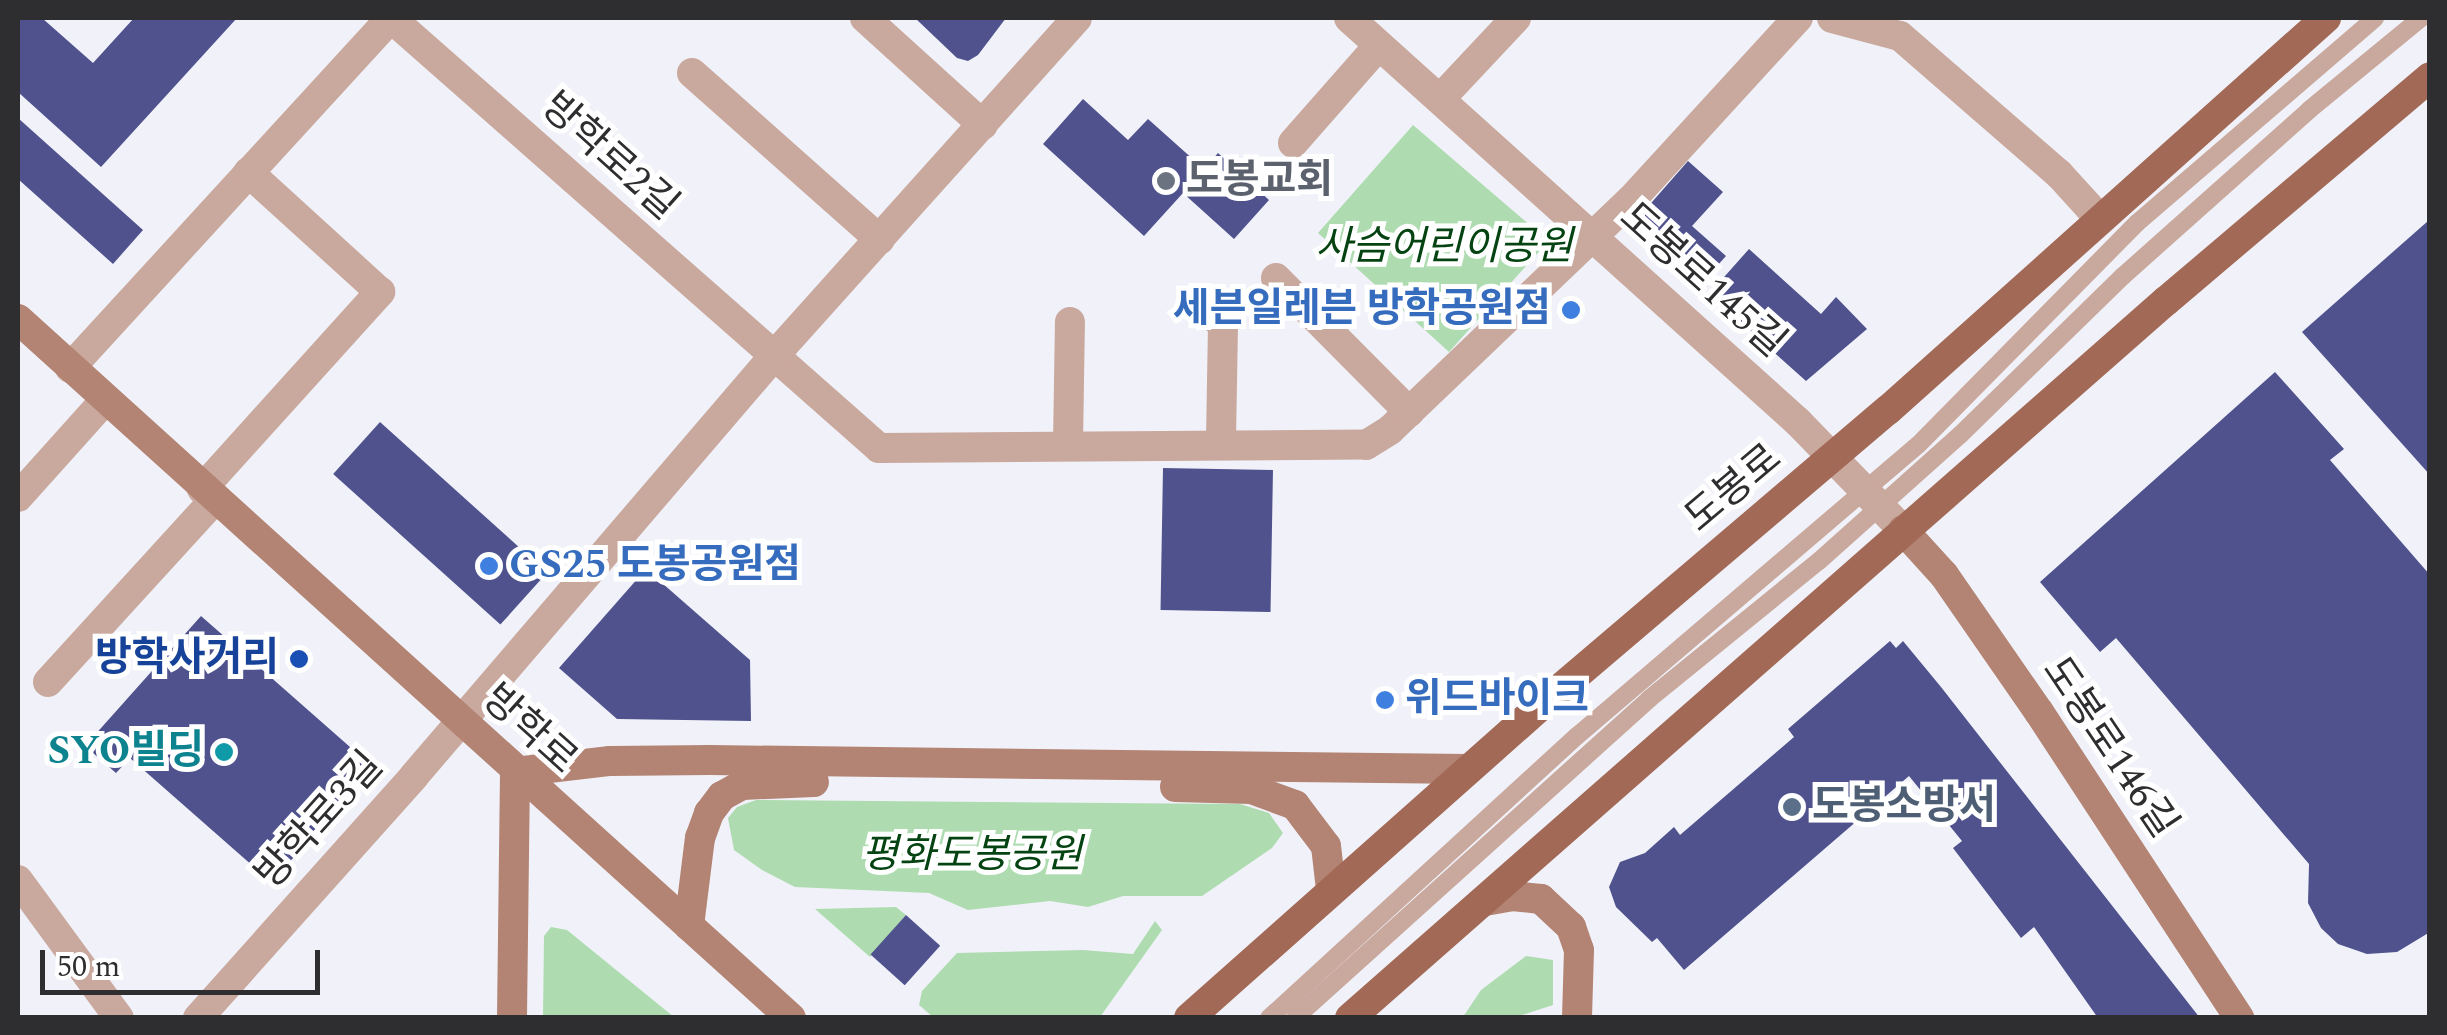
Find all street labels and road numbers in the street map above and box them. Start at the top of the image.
street label: 방학로2길 [531,83,687,231]
street label: 도봉로145길 [1609,194,1795,368]
street label: 도봉로 [1676,435,1792,543]
street label: 도봉로146길 [2031,649,2187,847]
street label: 방학로 [472,675,586,785]
street label: 방학로3길 [246,743,394,899]

